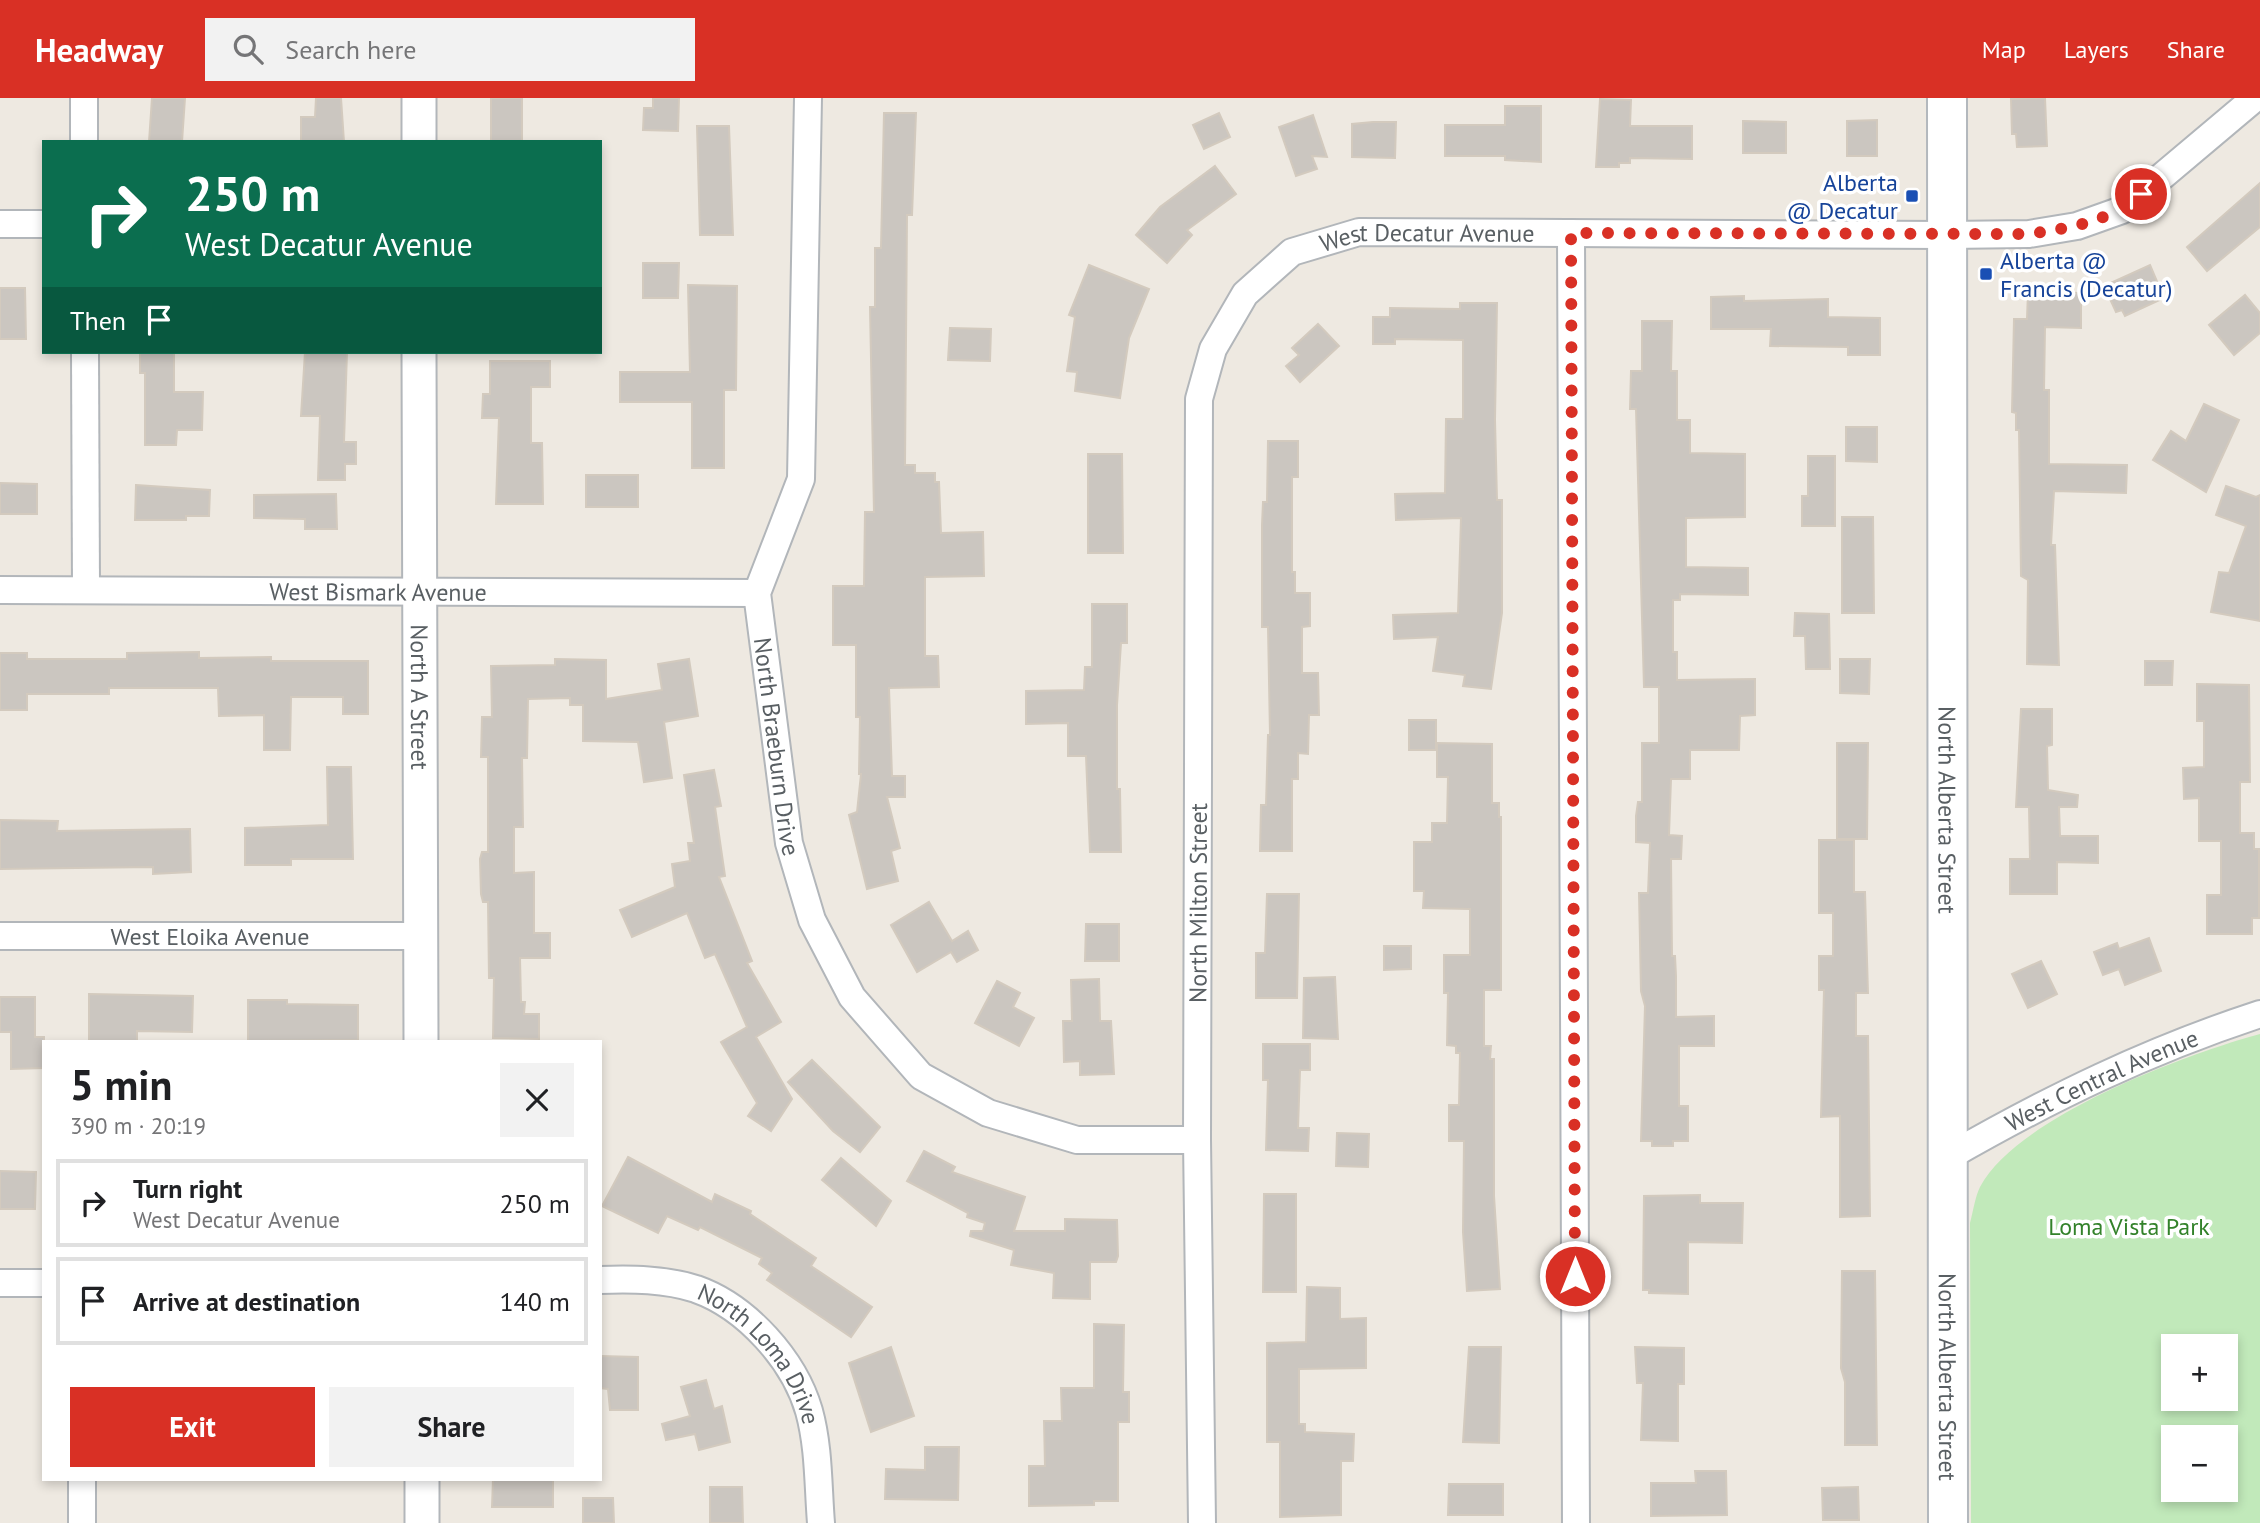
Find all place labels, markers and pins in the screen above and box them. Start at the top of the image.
pin [2111,164,2171,224]
place label: Alberta @ Decatur [1786,167,1898,226]
marker: Alberta @ Decatur [1904,188,1920,204]
place label: Alberta @ Francis (Decatur) [2000,245,2172,304]
marker: Alberta @ Francis (Decatur) [1978,266,1994,282]

